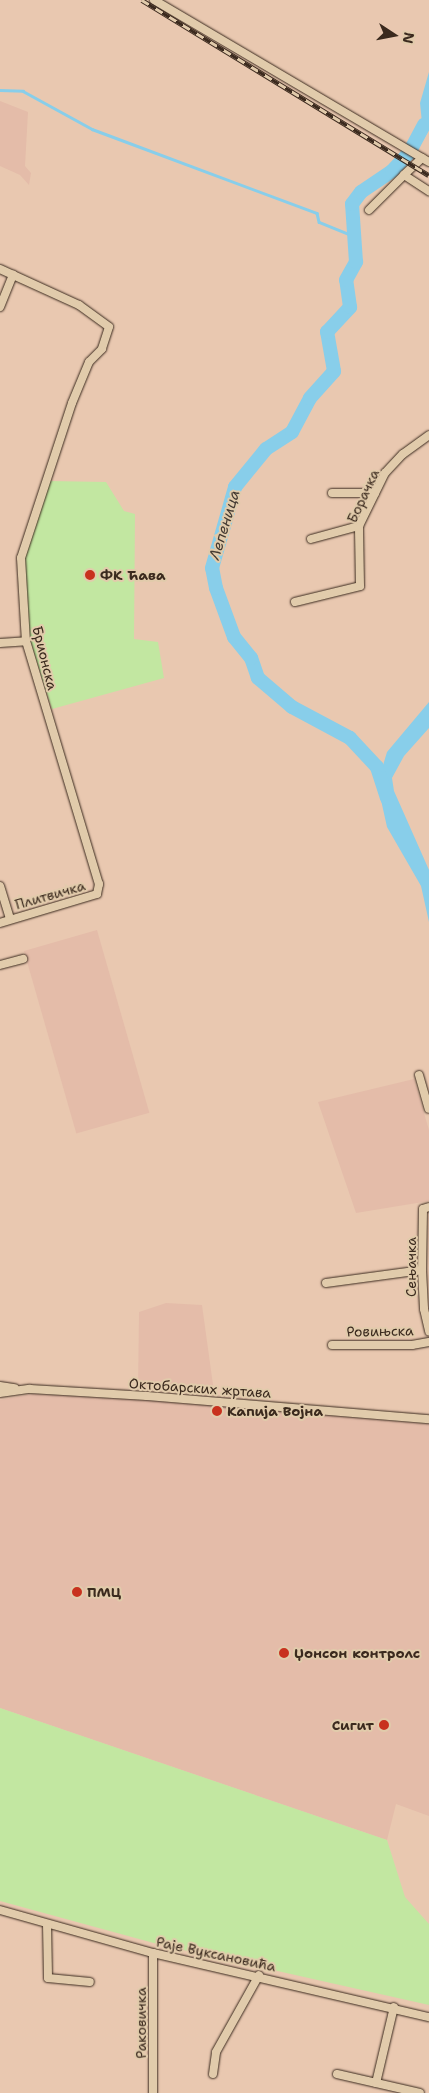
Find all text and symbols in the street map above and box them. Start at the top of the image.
north arrow [369,10,419,60]
text: N [399,31,419,45]
street label: Борачка [343,466,383,526]
water label: Лепеница [206,488,244,562]
place label: ФК Ћава [100,567,165,583]
marker: ФК Ћава [84,569,96,581]
street label: Брионска [29,624,61,692]
street label: Плитвичка [13,877,87,913]
street label: Сењачка [403,1237,419,1297]
street label: Ровињска [346,1322,414,1340]
street label: Октобарских жртава [128,1375,272,1401]
place label: Капија Војна [227,1403,323,1419]
marker: Капија Војна [211,1405,223,1417]
place label: ПМЦ [87,1584,121,1600]
marker: ПМЦ [71,1586,83,1598]
place label: Џонсон контролс [294,1645,420,1661]
marker: Џонсон контролс [278,1647,290,1659]
place label: Сигит [332,1717,374,1733]
marker: Сигит [378,1719,390,1731]
street label: Раје Вуксановића [155,1933,277,1975]
street label: Раковичка [133,1987,149,2059]

